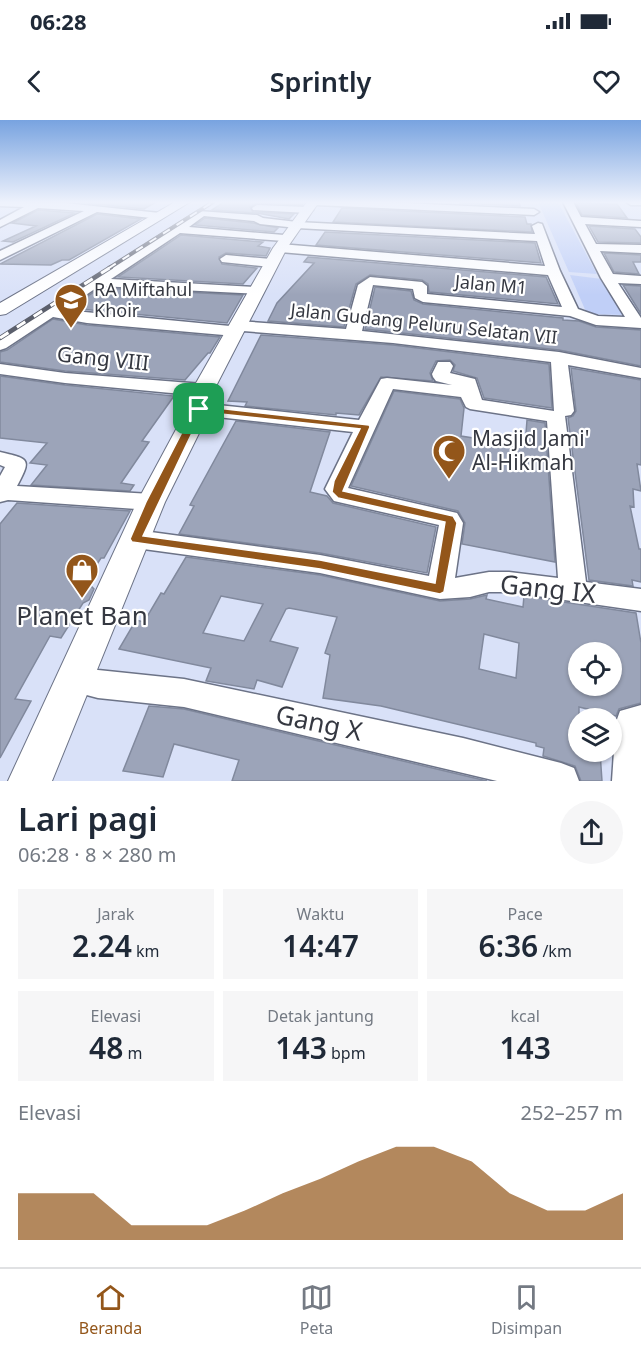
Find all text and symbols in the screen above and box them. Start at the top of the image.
text: 06:28 [30,6,87,36]
text: Sprintly [270,63,371,100]
icon: back [18,65,51,98]
icon: heart [590,65,623,98]
street label: Jalan M1 [452,269,528,299]
place label: RA Miftahul Khoir [94,277,192,322]
school or university icon: RA Miftahul Khoir [53,282,89,329]
street label: Jalan Gudang Peluru Selatan VII [288,297,559,349]
street label: Gang VIII [56,339,151,377]
pin [173,383,224,434]
icon: arrive [182,392,215,425]
place label: Masjid Jami' Al-Hikmah [472,424,589,476]
mosque icon: Masjid Jami' Al-Hikmah [431,433,467,480]
shop icon: Planet Ban [64,552,100,599]
street label: Gang IX [498,565,599,611]
place label: Planet Ban [16,597,148,633]
map controls [568,642,622,762]
button: locate [568,642,622,696]
street label: Gang X [273,695,367,749]
button: layers [568,708,622,762]
text: Lari pagi [18,796,158,841]
button: share [560,801,623,864]
text: 06:28 · 8 × 280 m [18,841,176,868]
text: Jarak [97,903,134,925]
text: Waktu [297,903,344,925]
text: Pace [507,903,543,925]
text: 2.24 [72,925,132,966]
text: 14:47 [282,925,359,966]
text: 6:36 [478,925,538,966]
text: km [132,940,160,962]
text: /km [538,940,572,962]
text: Elevasi [91,1005,141,1027]
text: Detak jantung [267,1005,374,1027]
text: kcal [511,1005,540,1027]
text: 48 [89,1027,123,1068]
text: 143 [275,1027,327,1068]
text: 143 [499,1027,551,1068]
text: m [123,1042,143,1064]
text: bpm [327,1042,366,1064]
text: Elevasi [18,1099,81,1126]
text: 252–257 m [520,1099,623,1126]
tab: Beranda [79,1281,142,1339]
tab: Peta [300,1281,333,1339]
tab: Disimpan [491,1281,562,1339]

